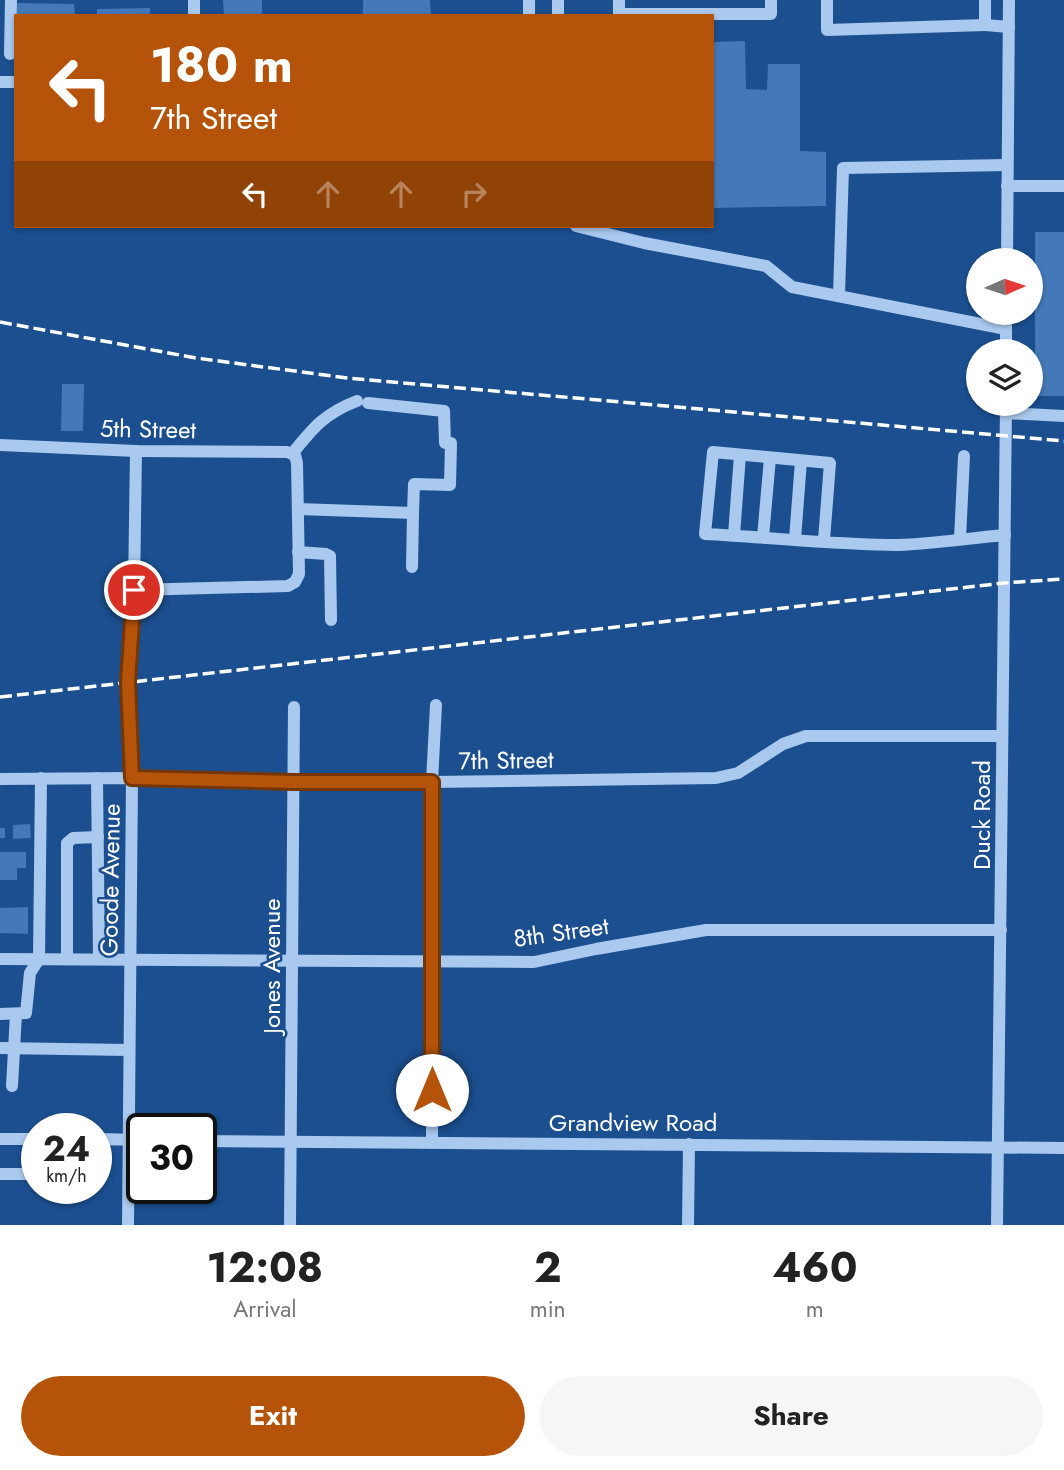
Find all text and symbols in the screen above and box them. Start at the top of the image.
text: 180 m [150,30,293,100]
icon: left [35,42,126,133]
text: 7th Street [150,95,277,141]
icon: left [236,175,274,213]
icon: ahead [309,175,347,213]
icon: ahead [382,175,420,213]
icon: right [455,175,493,213]
north arrow [966,248,1043,326]
map controls [966,248,1043,416]
button: layers [966,339,1043,416]
street label: 5th Street [100,411,197,447]
pin [104,560,164,620]
icon: arrive [115,571,153,609]
street label: 7th Street [458,742,554,778]
street label: Duck Road [964,760,999,870]
street label: Goode Avenue [91,803,129,957]
street label: Jones Avenue [254,898,289,1037]
street label: 8th Street [511,908,611,956]
position arrow [395,1053,469,1127]
street label: Grandview Road [549,1105,717,1140]
speed limit sign: 30 [126,1113,217,1204]
text: 24 [43,1124,90,1174]
text: km/h [46,1163,87,1189]
text: 12:08 [207,1237,323,1298]
text: 2 [534,1237,561,1298]
text: 460 [772,1237,857,1298]
text: Arrival [233,1292,297,1326]
text: min [530,1292,566,1326]
text: m [806,1292,824,1326]
button: Exit [21,1376,525,1456]
button: Share [539,1376,1043,1456]

